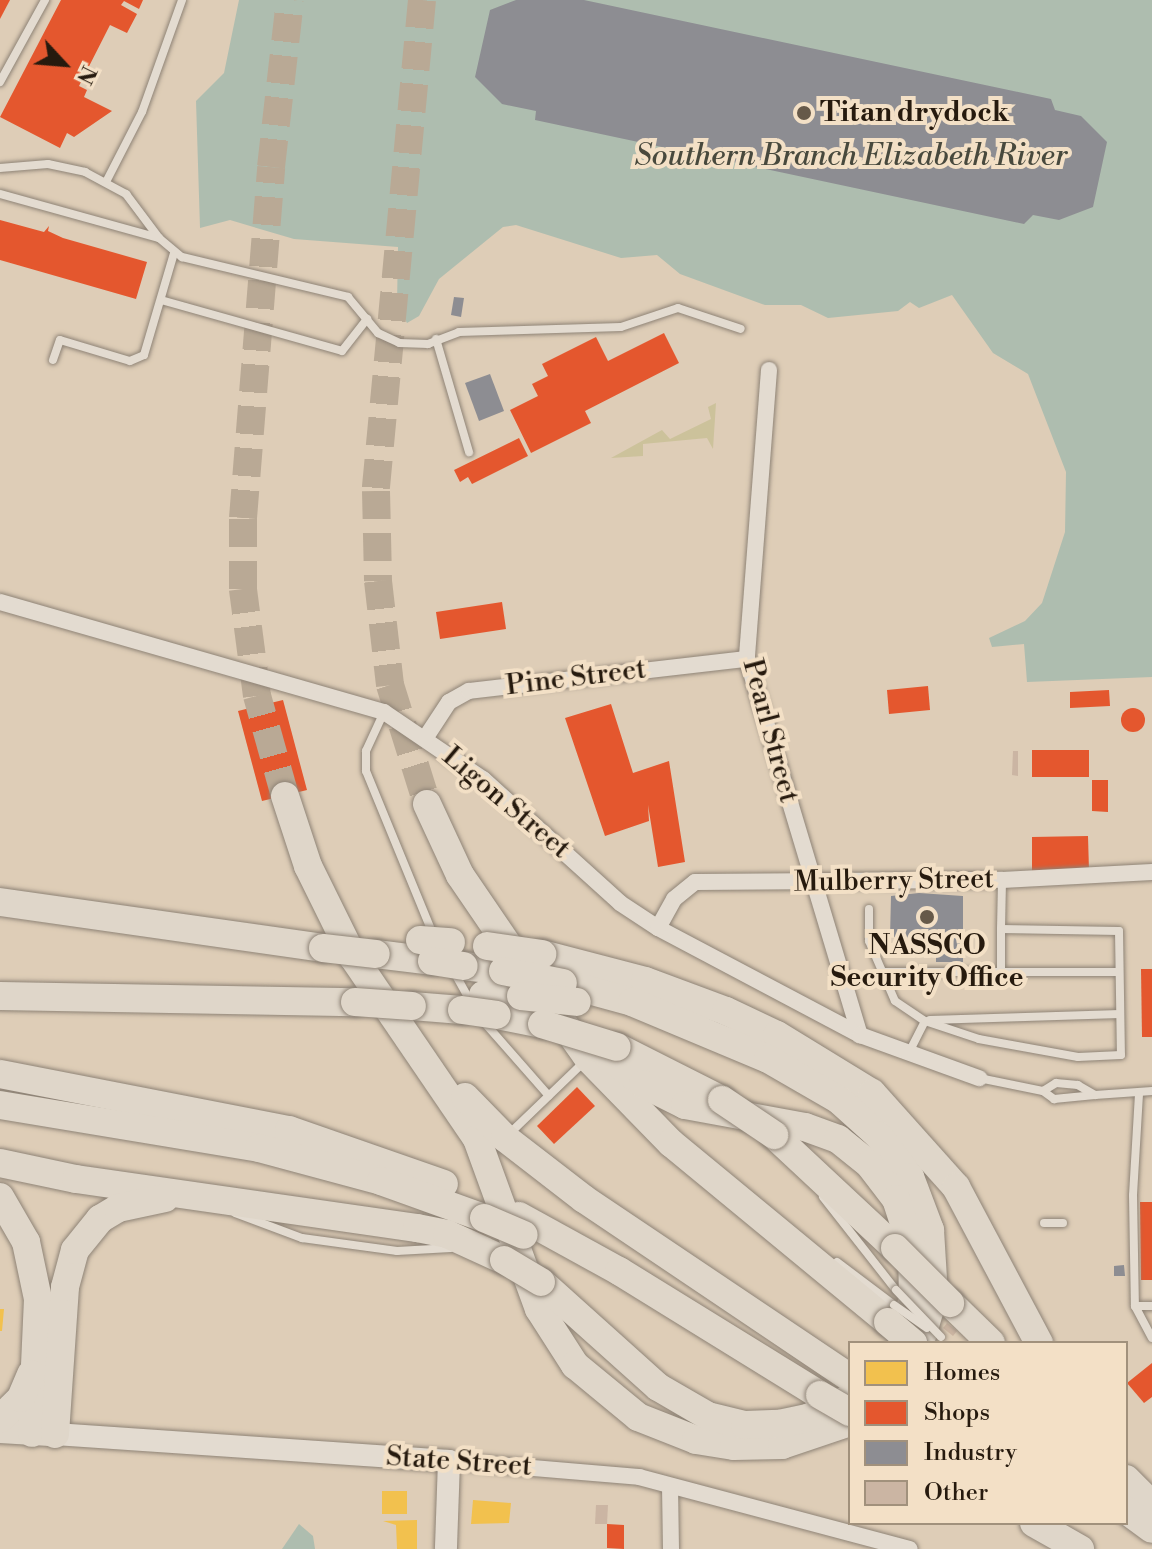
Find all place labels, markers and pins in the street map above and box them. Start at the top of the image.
place label: Titan drydock [820,96,1009,130]
marker: Titan drydock [795,104,813,122]
marker: NASSCO Security Office [918,908,936,926]
place label: NASSCO Security Office [830,929,1024,995]

